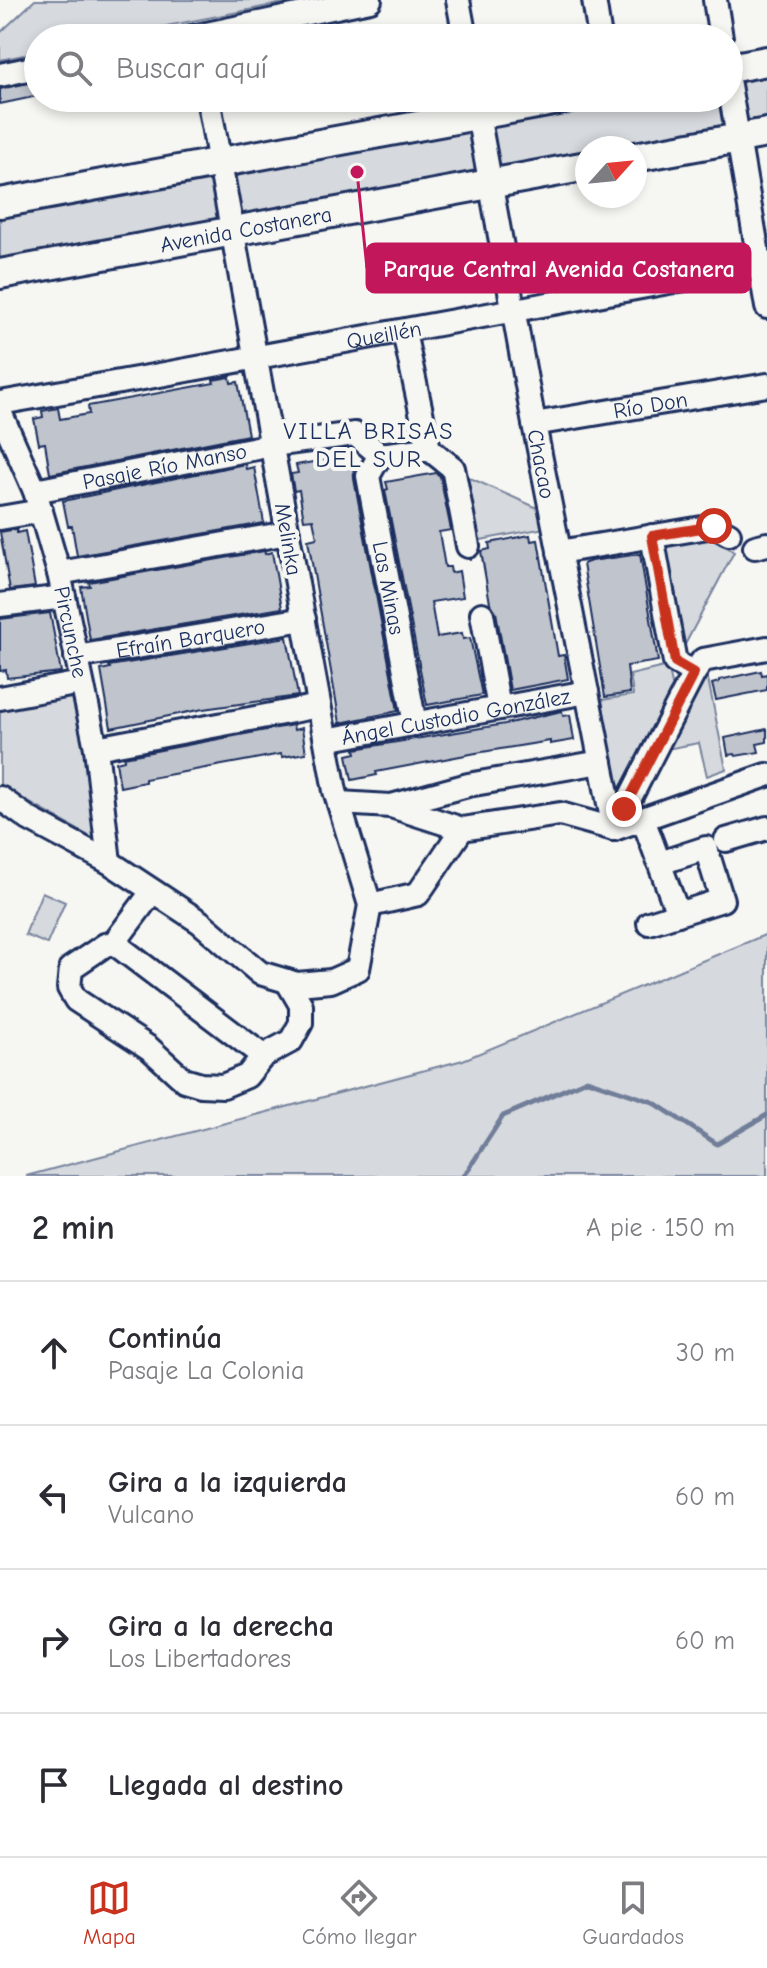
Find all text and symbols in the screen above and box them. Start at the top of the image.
search box [24,24,743,112]
icon: search [52,46,96,90]
text: Buscar aquí [116,51,267,86]
north arrow [575,136,647,208]
street label: Avenida Costanera [158,201,334,258]
callout: Parque Central Avenida Costanera [367,244,750,292]
text: Parque Central Avenida Costanera [383,255,735,283]
street label: Queillén [344,316,424,355]
street label: Río Don [612,387,690,425]
district label: VILLA BRISAS DEL SUR [283,417,455,473]
street label: Chacao [521,427,560,501]
street label: Pasaje Río Manso [80,438,249,495]
street label: Melinka [269,501,307,577]
route start [696,508,732,544]
street label: Las Minas [367,539,410,637]
street label: Pircunche [48,584,93,680]
street label: Efraín Barquero [114,614,267,664]
street label: Ángel Custodio González [339,683,573,751]
route end [606,791,642,827]
text: 2 min [32,1208,115,1248]
text: A pie · 150 m [586,1213,735,1243]
text: Continúa [108,1321,222,1356]
icon: ahead [32,1331,76,1375]
text: 30 m [676,1338,735,1368]
text: Pasaje La Colonia [108,1356,304,1386]
text: Gira a la izquierda [108,1465,347,1500]
icon: left [32,1475,76,1519]
text: 60 m [675,1482,735,1512]
text: Vulcano [108,1500,194,1530]
text: Gira a la derecha [108,1609,334,1644]
icon: right [32,1619,76,1663]
text: 60 m [675,1626,735,1656]
text: Los Libertadores [108,1644,291,1674]
icon: arrive [32,1763,76,1807]
text: Llegada al destino [108,1768,344,1803]
tab: Mapa [83,1876,136,1950]
tab: Cómo llegar [302,1876,416,1950]
tab: Guardados [582,1876,684,1950]

